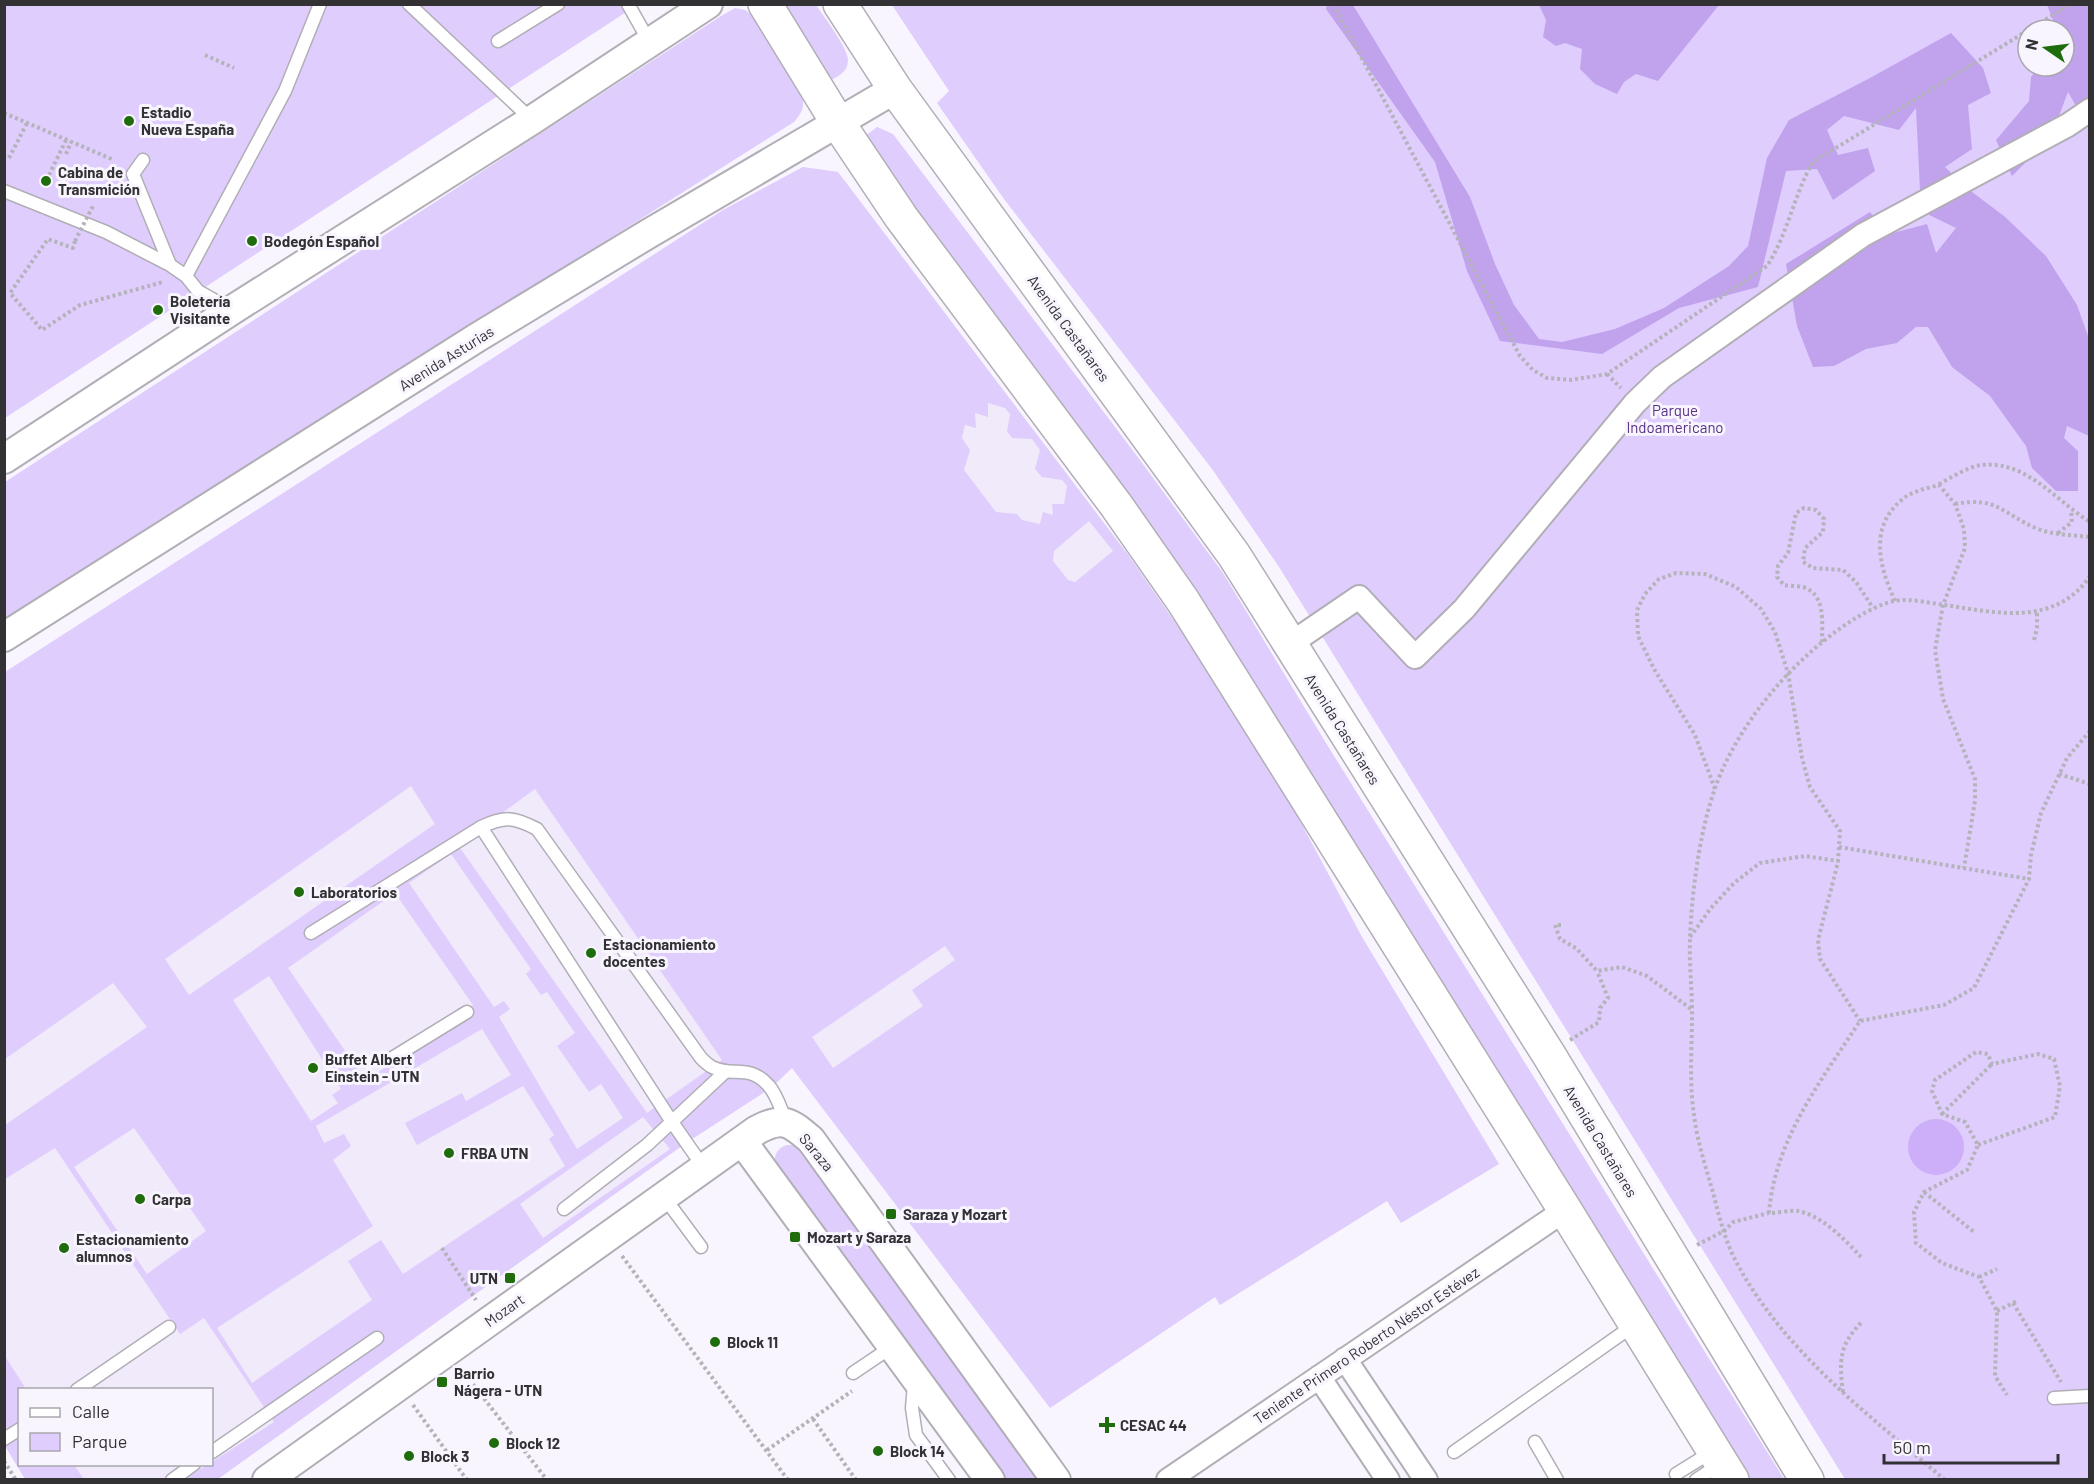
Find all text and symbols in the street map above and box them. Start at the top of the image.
north arrow [2016,18,2076,78]
text: N [2020,37,2041,52]
place label: Estadio Nueva España [141,103,234,138]
marker: Estadio Nueva España [122,114,136,128]
place label: Cabina de Transmición [58,163,140,198]
marker: Cabina de Transmición [39,174,53,188]
place label: Bodegón Español [264,232,379,250]
marker: Bodegón Español [245,234,259,248]
street label: Avenida Castañares [1024,271,1114,385]
place label: Boletería Visitante [170,292,230,327]
marker: Boletería Visitante [151,303,165,317]
street label: Avenida Asturias [395,322,497,394]
park label: Parque Indoamericano [1626,401,1724,436]
street label: Avenida Castañares [1302,670,1384,788]
place label: Laboratorios [311,883,398,901]
marker: Laboratorios [292,885,306,899]
place label: Estacionamiento docentes [603,935,716,970]
marker: Estacionamiento docentes [584,946,598,960]
place label: Buffet Albert Einstein - UTN [325,1050,419,1085]
marker: Buffet Albert Einstein - UTN [306,1061,320,1075]
street label: Avenida Castañares [1560,1082,1642,1200]
street label: Saraza [796,1129,838,1175]
place label: FRBA UTN [461,1144,529,1162]
marker: FRBA UTN [442,1146,456,1160]
place label: Carpa [152,1190,191,1208]
marker: Carpa [133,1192,147,1206]
place label: Saraza y Mozart [903,1205,1007,1223]
marker: Saraza y Mozart [884,1207,898,1221]
place label: Mozart y Saraza [807,1228,911,1246]
place label: Estacionamiento alumnos [76,1230,189,1265]
marker: Mozart y Saraza [788,1230,802,1244]
marker: Estacionamiento alumnos [57,1241,71,1255]
street label: Teniente Primero Roberto Néstor Estévez [1250,1262,1482,1427]
place label: UTN [470,1269,498,1287]
marker: UTN [503,1271,517,1285]
street label: Mozart [481,1290,527,1330]
place label: Block 11 [727,1333,778,1351]
marker: Block 11 [708,1335,722,1349]
place label: Barrio Nágera - UTN [454,1364,542,1399]
marker: Barrio Nágera - UTN [435,1375,449,1389]
legend [18,1388,213,1466]
text: Calle [72,1400,110,1422]
marker: CESAC 44 [1098,1416,1116,1434]
place label: CESAC 44 [1120,1416,1187,1434]
scale bar [1884,1427,2058,1465]
text: Parque [72,1430,127,1452]
place label: Block 12 [506,1434,560,1452]
marker: Block 12 [487,1436,501,1450]
text: 50 m [1893,1436,1931,1458]
place label: Block 14 [890,1442,945,1460]
marker: Block 14 [871,1444,885,1458]
place label: Block 3 [421,1447,469,1465]
marker: Block 3 [402,1449,416,1463]

